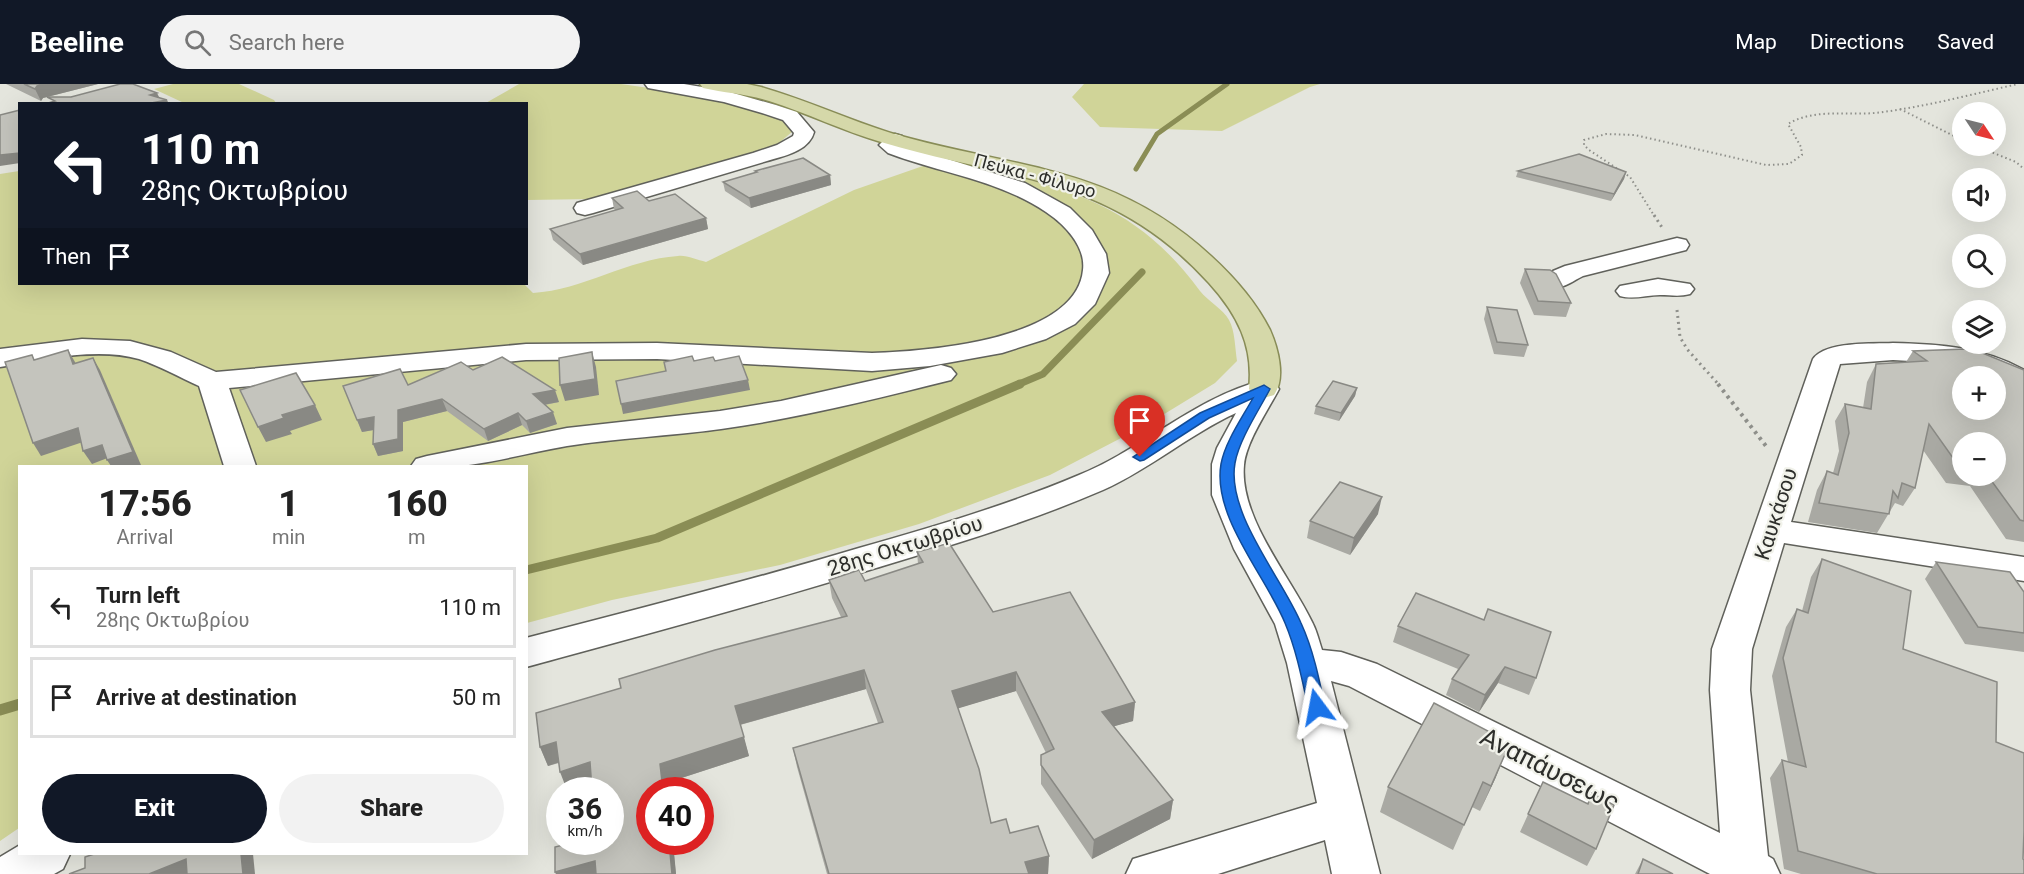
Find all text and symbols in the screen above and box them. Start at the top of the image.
search box [160,15,580,69]
text: Beeline [30,26,124,59]
icon: search [181,26,214,59]
text: Search here [229,30,345,55]
text: Map [1735,30,1777,54]
text: Directions [1810,30,1904,54]
text: Saved [1937,30,1994,54]
north arrow [1952,102,2006,156]
map controls [1952,102,2006,486]
text: 110 m [141,125,260,174]
icon: left [42,126,120,204]
street label: Πεύκα - Φίλυρο [972,149,1098,202]
button: sound [1952,168,2006,222]
text: 28ης Οκτωβρίου [141,175,348,207]
button: search [1952,234,2006,288]
icon: arrive [103,240,136,273]
text: Then [42,244,91,269]
button: layers [1952,300,2006,354]
button: + [1952,366,2006,420]
pin [1114,395,1165,457]
icon: arrive [1123,404,1156,437]
button: − [1952,432,2006,486]
street label: Καυκάσου [1750,465,1802,563]
text: 17:56 [98,483,192,525]
text: 1 [278,483,299,525]
text: 160 [386,483,448,525]
street label: 28ης Οκτωβρίου [825,511,985,581]
text: Arrival [117,525,173,549]
text: min [272,525,305,549]
text: m [408,525,425,549]
text: Turn left [96,583,180,608]
icon: left [45,591,78,624]
text: 110 m [439,595,501,620]
text: 28ης Οκτωβρίου [96,608,249,632]
position arrow [1285,675,1349,739]
icon: arrive [45,681,78,714]
text: Arrive at destination [96,685,297,710]
text: 50 m [452,685,501,710]
street label: Αναπάυσεως [1475,721,1625,817]
button: Exit [42,774,267,843]
button: Share [279,774,504,843]
speed limit sign: 40 [636,777,714,855]
text: 36 [568,791,602,826]
text: km/h [567,822,603,840]

